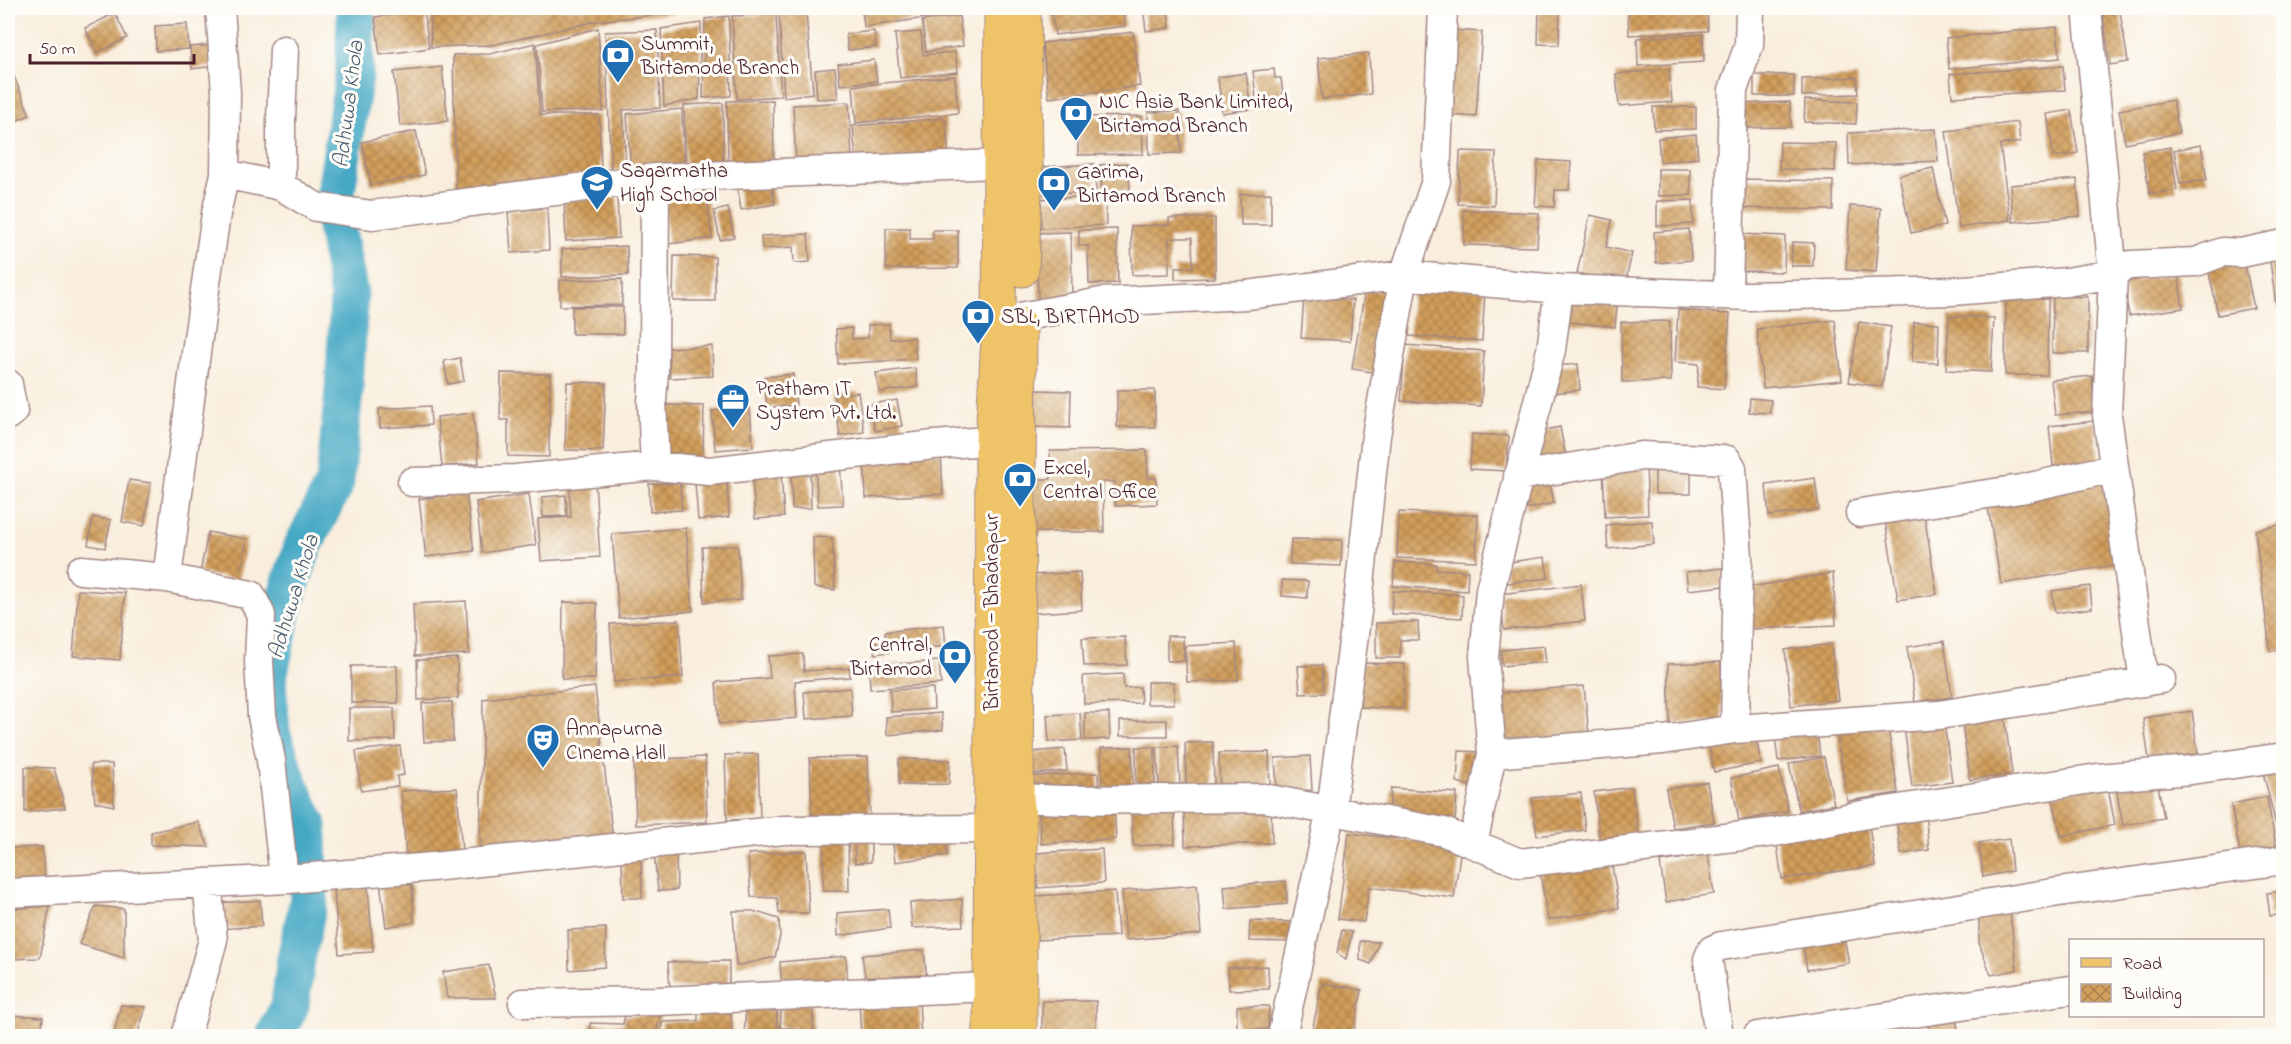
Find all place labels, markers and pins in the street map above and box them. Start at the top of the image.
place label: Summit, Birtamode Branch [640,30,799,84]
bank icon: Summit, Birtamode Branch [600,37,636,84]
place label: NIC Asia Bank Limited, Birtamod Branch [1098,88,1293,142]
bank icon: NIC Asia Bank Limited, Birtamod Branch [1058,95,1094,142]
place label: Sagarmatha High School [620,157,728,213]
place label: Garima, Birtamod Branch [1076,158,1226,212]
school or university icon: Sagarmatha High School [579,164,615,211]
bank icon: Garima, Birtamod Branch [1036,165,1072,212]
bank icon: SBL, BIRTAMOD [960,298,996,345]
place label: SBL, BIRTAMOD [1001,303,1140,333]
place label: Pratham IT System Pvt. Ltd. [756,375,896,431]
office icon: Pratham IT System Pvt. Ltd. [715,382,751,429]
place label: Excel, Central Office [1043,454,1157,508]
bank icon: Excel, Central Office [1002,461,1038,508]
place label: Central, Birtamod [849,631,932,685]
bank icon: Central, Birtamod [937,638,973,685]
place label: Annapurna CInema Hall [566,715,666,769]
theatre icon: Annapurna CInema Hall [525,722,561,769]

